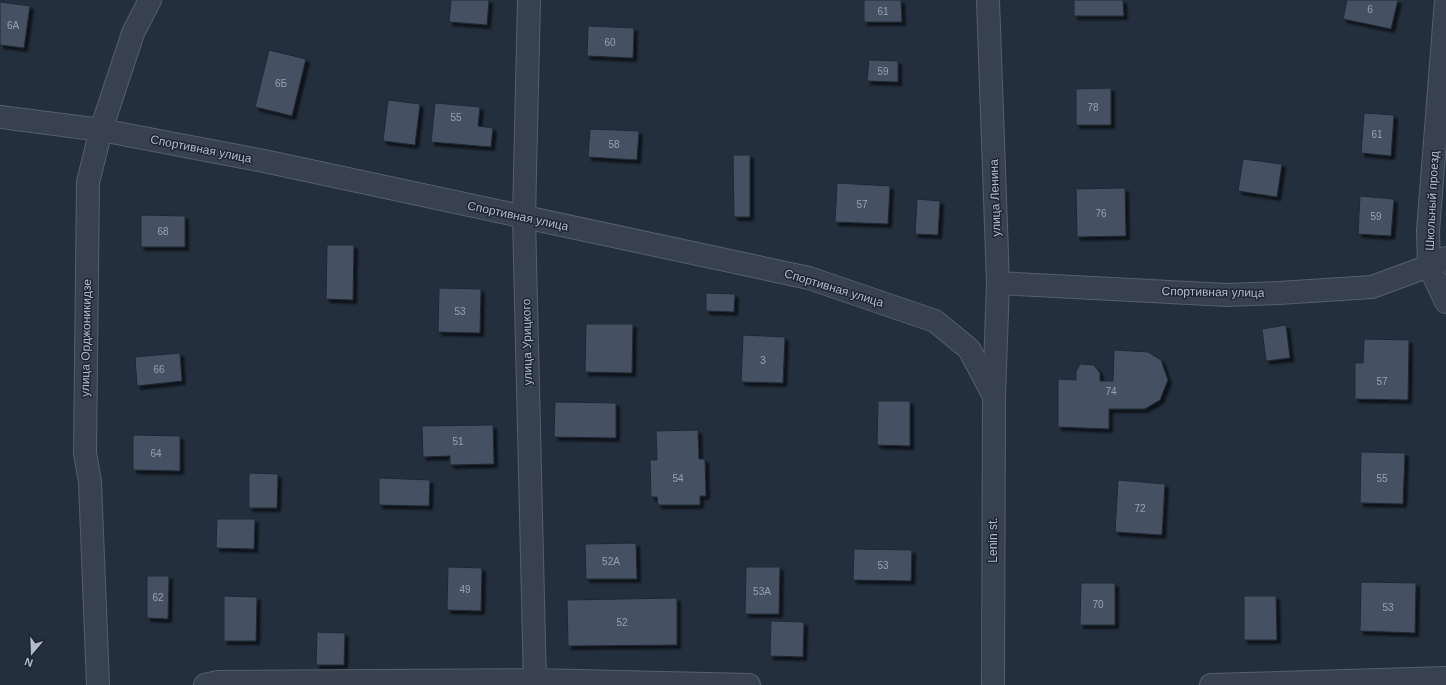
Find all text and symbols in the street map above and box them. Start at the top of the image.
house number: 6 [1367,4,1373,15]
house number: 61 [877,6,889,17]
house number: 6А [7,20,19,31]
house number: 60 [604,37,616,48]
house number: 59 [877,66,889,77]
house number: 6Б [275,78,287,89]
house number: 78 [1087,102,1099,113]
house number: 55 [450,112,462,123]
house number: 61 [1371,129,1383,140]
street label: Спортивная улица [149,132,253,166]
house number: 58 [608,139,620,150]
street label: Школьный проезд [1422,151,1442,251]
street label: улица Ленина [987,159,1003,237]
street label: Спортивная улица [466,198,570,234]
house number: 57 [856,199,868,210]
house number: 76 [1095,208,1107,219]
house number: 59 [1370,211,1382,222]
house number: 68 [157,226,169,237]
street label: Спортивная улица [783,266,886,310]
street label: улица Орджоникидзе [78,279,94,397]
street label: Спортивная улица [1161,284,1265,300]
street label: улица Урицкого [519,298,535,385]
house number: 53 [454,306,466,317]
house number: 3 [760,355,766,366]
house number: 66 [153,364,165,375]
house number: 57 [1376,376,1388,387]
house number: 74 [1105,386,1117,397]
house number: 51 [452,436,464,447]
house number: 64 [150,448,162,459]
house number: 54 [672,473,684,484]
house number: 55 [1376,473,1388,484]
house number: 72 [1134,503,1146,514]
street label: Lenin st. [986,517,1000,563]
house number: 52А [602,556,620,567]
house number: 53 [877,560,889,571]
house number: 49 [459,584,471,595]
house number: 53А [753,586,771,597]
house number: 62 [152,592,164,603]
house number: 70 [1092,599,1104,610]
house number: 53 [1382,602,1394,613]
house number: 52 [616,617,628,628]
north arrow [12,633,52,673]
text: N [23,655,34,669]

